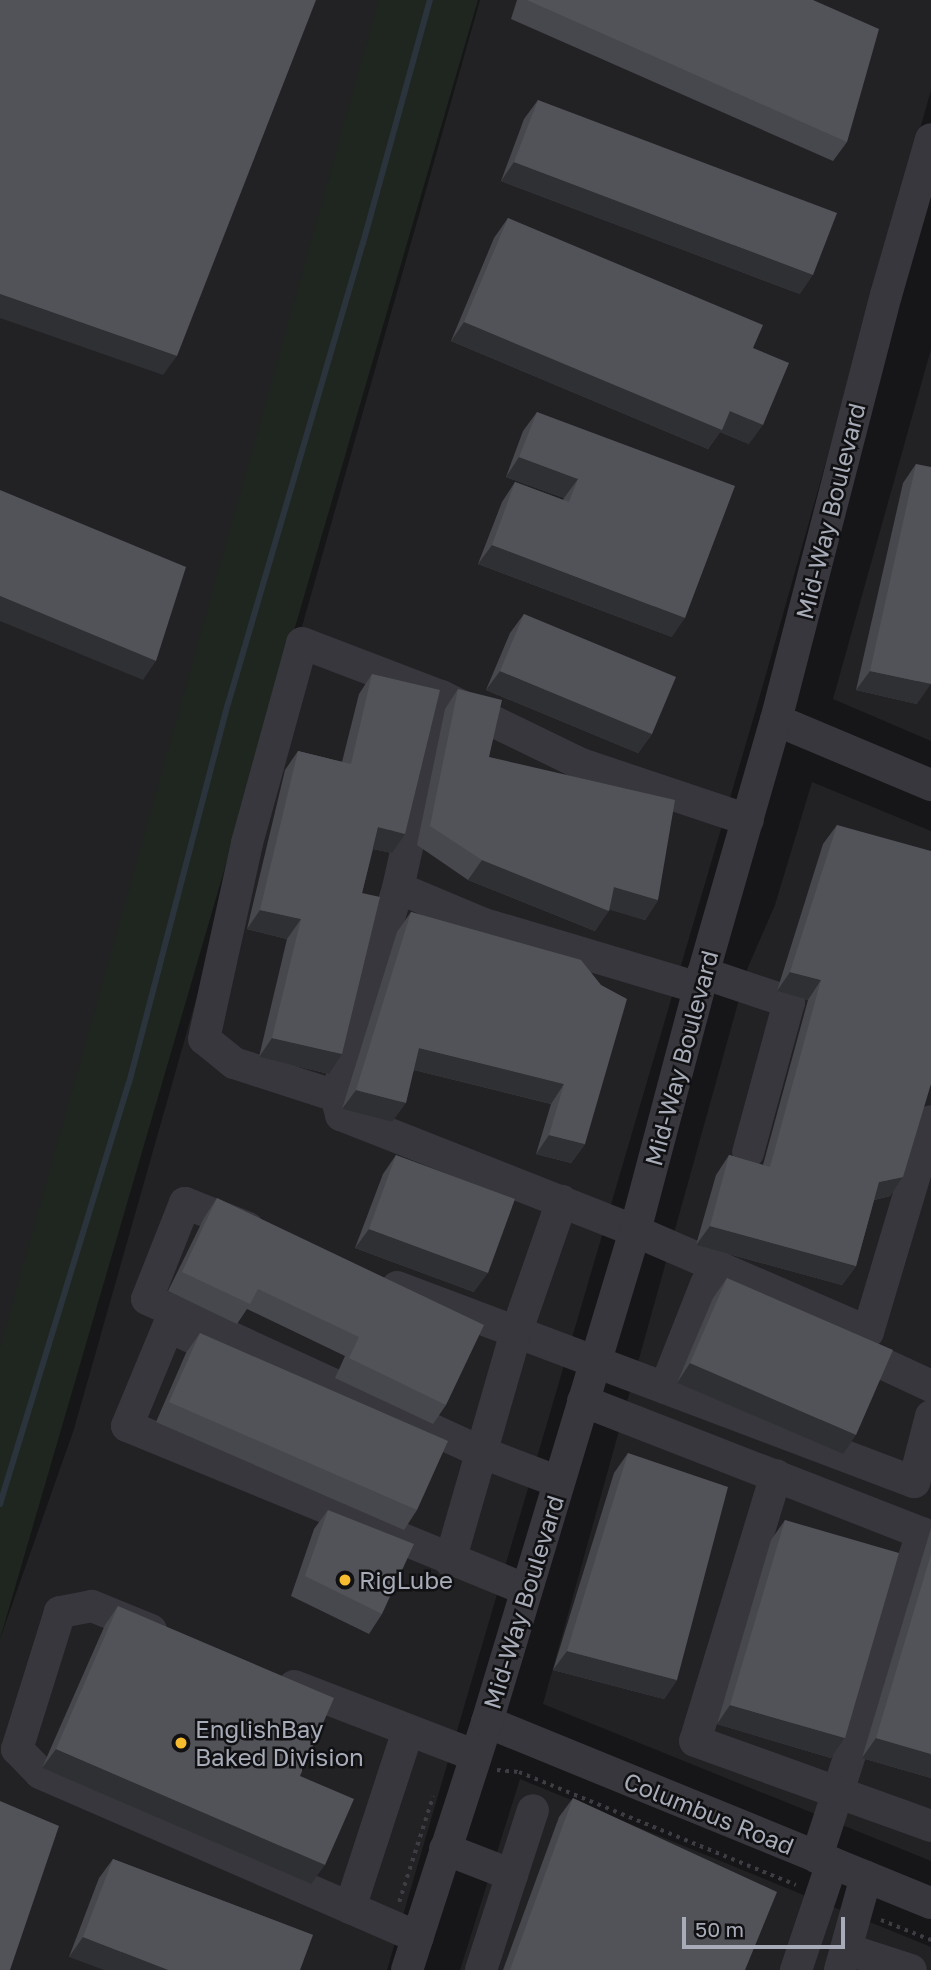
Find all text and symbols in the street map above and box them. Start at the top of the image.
street label: Mid-Way Boulevard [789,400,871,622]
street label: Mid-Way Boulevard [638,947,724,1169]
street label: Mid-Way Boulevard [477,1492,569,1712]
place label: RigLube [359,1566,453,1594]
marker: RigLube [337,1572,353,1588]
place label: EnglishBay Baked Division [195,1715,364,1771]
marker: EnglishBay Baked Division [173,1735,189,1751]
street label: Columbus Road [620,1766,798,1860]
scale bar [686,1904,849,1948]
text: 50 m [695,1916,744,1942]

